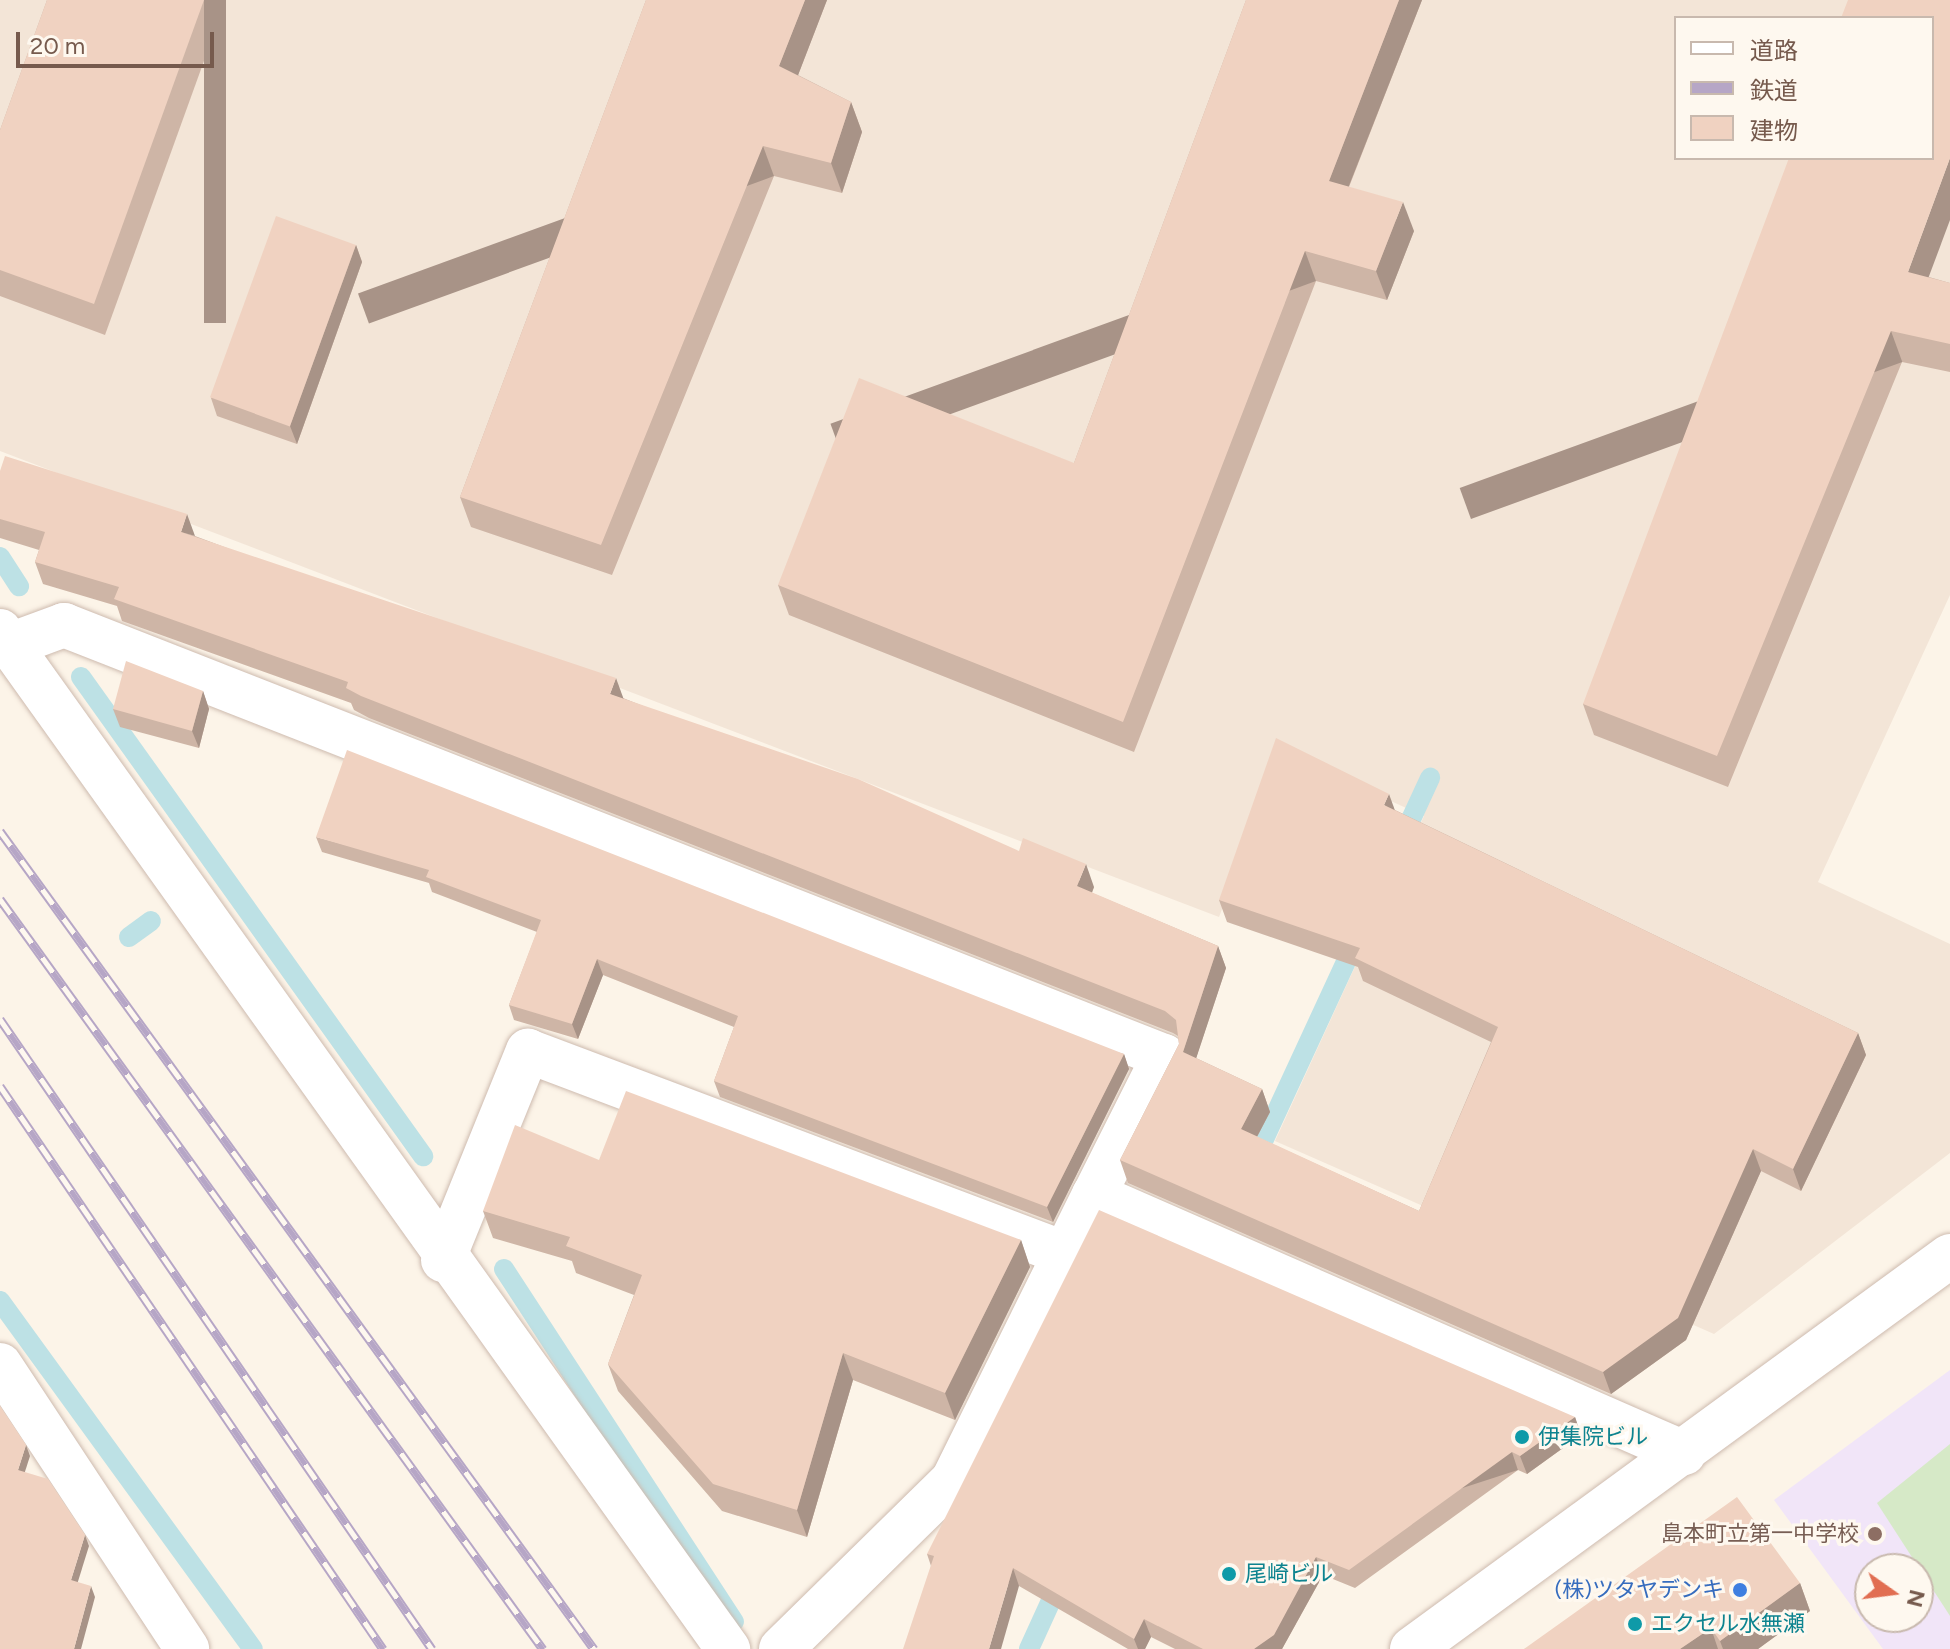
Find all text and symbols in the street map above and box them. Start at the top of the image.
scale bar [20,16,218,66]
legend [1674,16,1934,160]
text: 20 m [30,31,85,60]
text: 道路 [1750,36,1798,65]
text: 鉄道 [1750,76,1798,105]
text: 建物 [1750,116,1798,145]
place label: 伊集院ビル [1538,1424,1648,1450]
marker: 伊集院ビル [1513,1428,1531,1446]
place label: 島本町立第一中学校 [1661,1521,1859,1547]
marker: 島本町立第一中学校 [1866,1525,1884,1543]
north arrow [1854,1553,1934,1633]
place label: 尾崎ビル [1245,1561,1333,1587]
marker: 尾崎ビル [1220,1565,1238,1583]
place label: (株)ツタヤデンキ [1555,1577,1724,1603]
marker: (株)ツタヤデンキ [1731,1581,1749,1599]
text: N [1901,1587,1931,1610]
place label: エクセル水無瀬 [1651,1611,1805,1637]
marker: エクセル水無瀬 [1626,1615,1644,1633]

